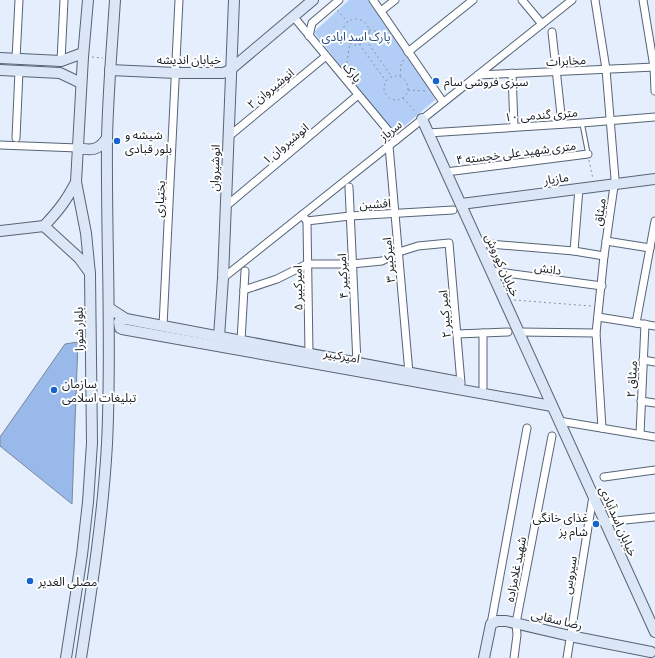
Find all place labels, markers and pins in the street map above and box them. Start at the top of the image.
place label: سبزی فروشی سام [444,74,528,91]
marker: سبزی فروشی سام [431,76,441,86]
place label: شیشه و بلور قبادی [125,127,172,156]
marker: شیشه و بلور قبادی [112,136,122,146]
place label: سازمان تبلیغات اسلامی [62,376,137,405]
marker: سازمان تبلیغات اسلامی [49,385,59,395]
place label: غذای خانگی شام پز [533,510,588,541]
marker: غذای خانگی شام پز [591,519,601,529]
place label: مصلی الغدیر [37,574,97,589]
marker: مصلی الغدیر [25,576,35,586]

